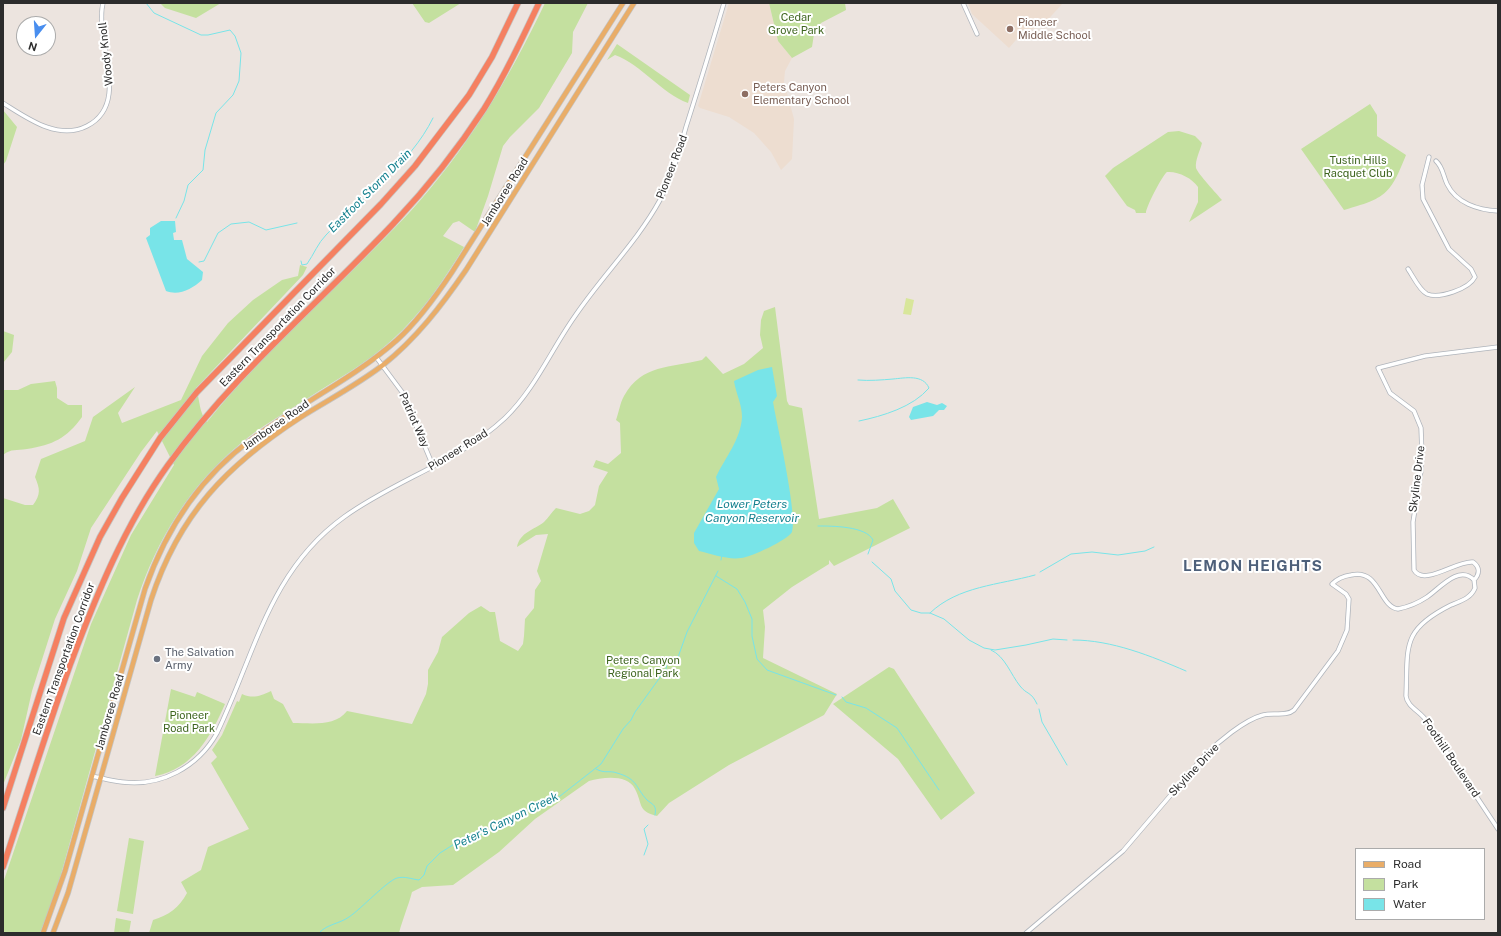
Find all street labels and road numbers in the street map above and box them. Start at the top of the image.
street label: Woody Knoll [96,21,116,87]
street label: Pioneer Road [654,133,690,201]
street label: Jamboree Road [479,155,531,229]
street label: Eastern Transportation Corridor [217,264,339,390]
street label: Patriot Way [396,390,432,450]
street label: Jamboree Road [240,397,312,453]
street label: Pioneer Road [426,426,490,474]
street label: Skyline Drive [1406,445,1428,513]
street label: Eastern Transportation Corridor [30,581,98,737]
street label: Jamboree Road [93,673,127,751]
street label: Foothill Boulevard [1420,716,1482,800]
street label: Skyline Drive [1166,741,1222,799]

